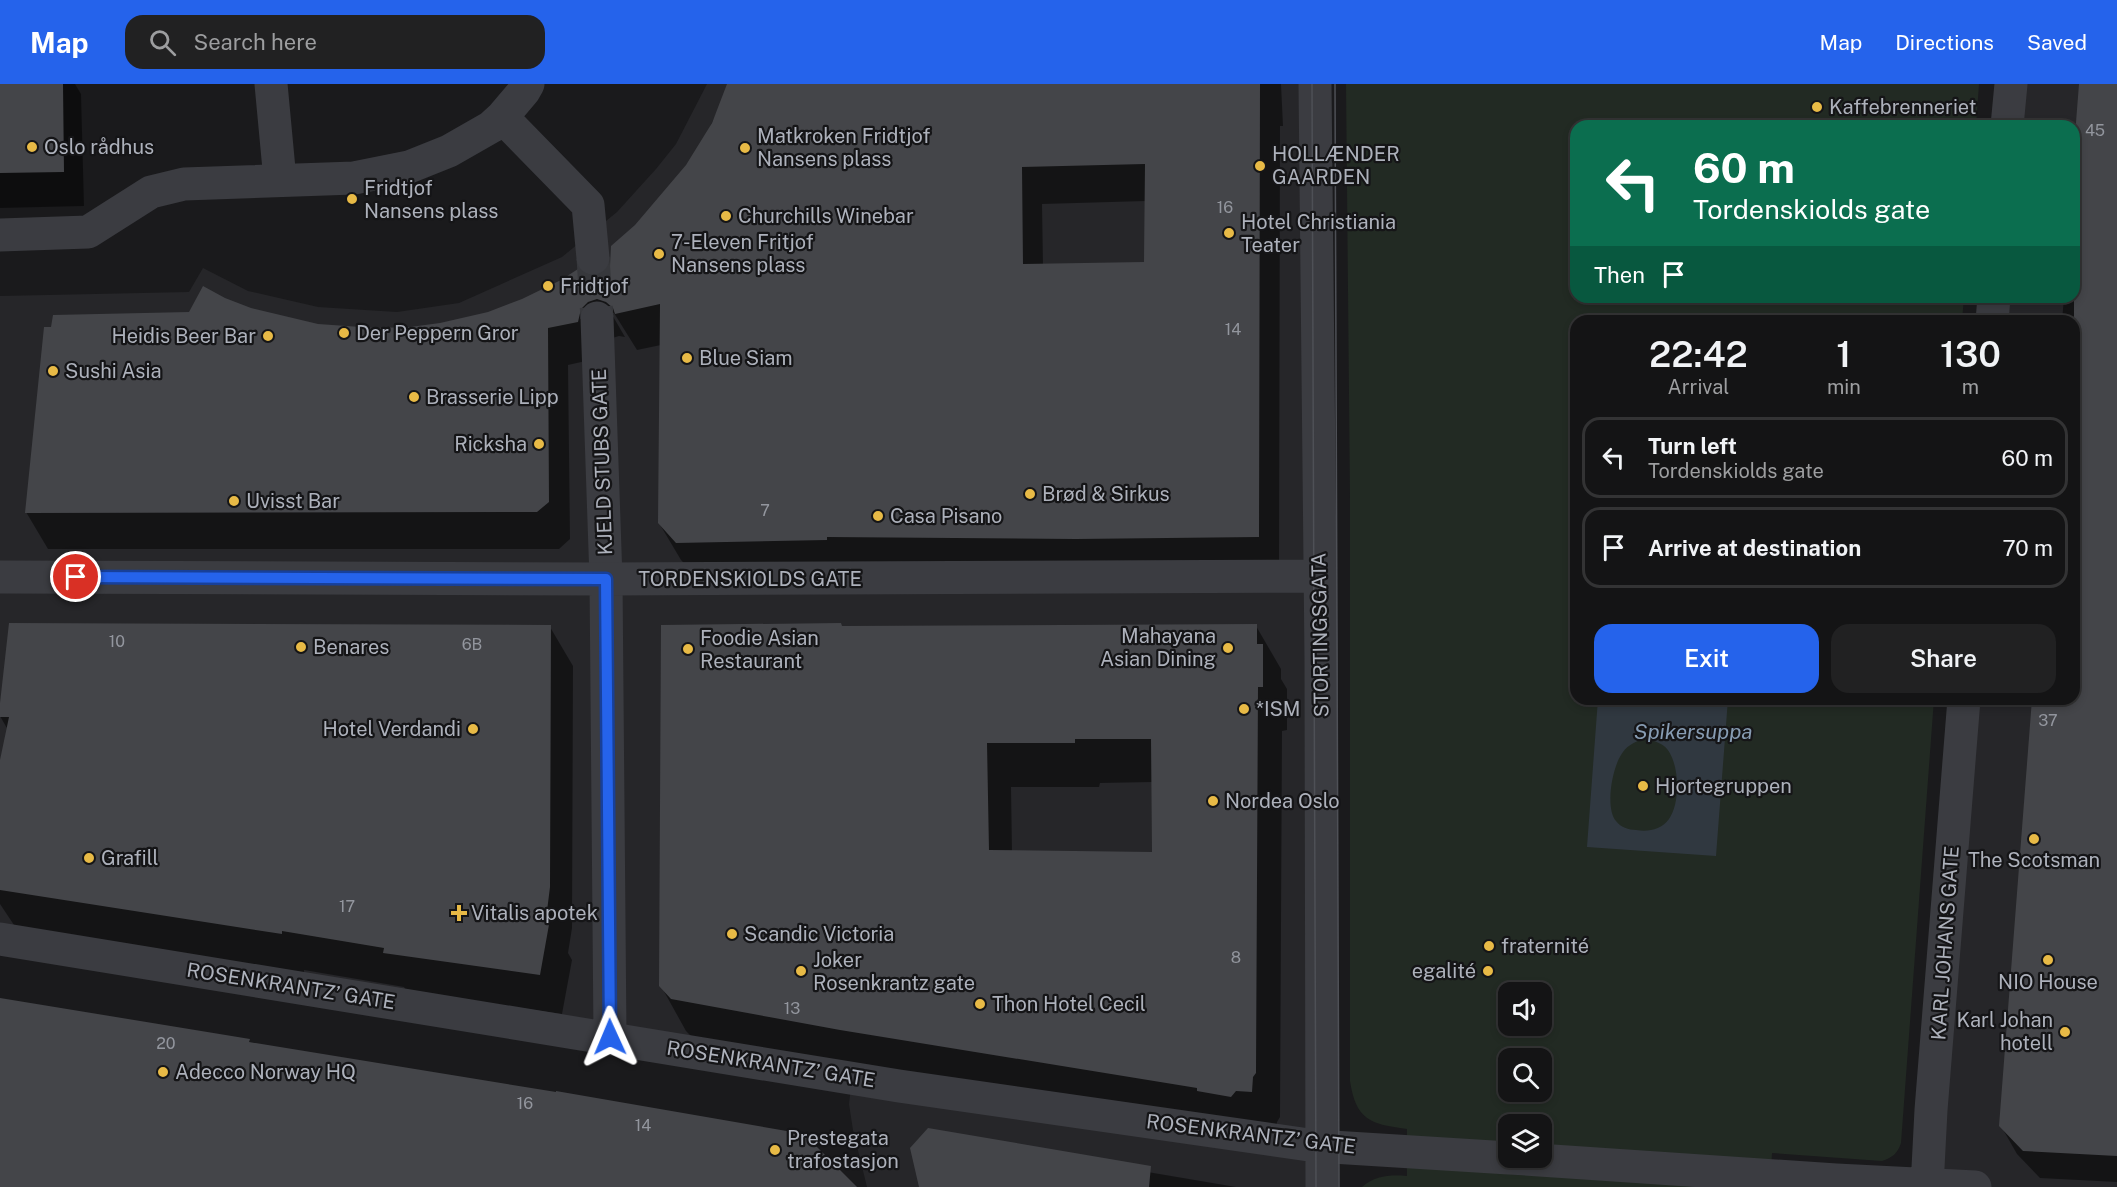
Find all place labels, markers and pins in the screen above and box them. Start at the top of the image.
place label: Kaffebrenneriet [1829,95,1977,119]
marker: Kaffebrenneriet [1810,100,1824,114]
place label: Matkroken Fridtjof Nansens plass [757,124,930,171]
place label: Oslo rådhus [44,135,154,159]
marker: Oslo rådhus [25,140,39,154]
marker: Matkroken Fridtjof Nansens plass [738,141,752,155]
place label: HOLLÆNDER GAARDEN [1272,142,1400,189]
marker: HOLLÆNDER GAARDEN [1253,159,1267,173]
place label: Fridtjof Nansens plass [364,176,498,223]
marker: Fridtjof Nansens plass [345,192,359,206]
place label: Churchills Winebar [738,204,914,228]
marker: Churchills Winebar [719,209,733,223]
place label: Hotel Christiania Teater [1241,210,1396,257]
marker: Hotel Christiania Teater [1222,226,1236,240]
place label: 7-Eleven Fritjof Nansens plass [671,230,814,277]
marker: 7-Eleven Fritjof Nansens plass [652,247,666,261]
place label: Fridtjof [560,274,629,298]
marker: Fridtjof [541,279,555,293]
place label: Der Peppern Gror [356,321,519,345]
place label: Heidis Beer Bar [112,324,256,348]
marker: Der Peppern Gror [337,326,351,340]
marker: Heidis Beer Bar [261,329,275,343]
place label: Blue Siam [699,346,793,370]
marker: Blue Siam [680,351,694,365]
place label: Sushi Asia [65,359,162,383]
marker: Sushi Asia [46,364,60,378]
place label: Brasserie Lipp [426,385,559,409]
marker: Brasserie Lipp [407,390,421,404]
place label: Ricksha [454,432,527,456]
marker: Ricksha [532,437,546,451]
place label: Brød & Sirkus [1042,482,1170,506]
marker: Brød & Sirkus [1023,487,1037,501]
place label: Uvisst Bar [246,489,340,513]
marker: Uvisst Bar [227,494,241,508]
place label: Casa Pisano [890,504,1002,528]
marker: Casa Pisano [871,509,885,523]
pin [50,551,101,602]
place label: Mahayana Asian Dining [1100,624,1216,671]
place label: Foodie Asian Restaurant [700,626,819,673]
place label: Benares [313,635,389,659]
marker: Benares [294,640,308,654]
marker: Mahayana Asian Dining [1221,641,1235,655]
marker: Foodie Asian Restaurant [681,642,695,656]
place label: *ISM [1256,697,1301,721]
marker: *ISM [1237,702,1251,716]
place label: Hotel Verdandi [323,717,461,741]
marker: Hotel Verdandi [466,722,480,736]
place label: Hjortegruppen [1655,774,1792,798]
marker: Hjortegruppen [1636,779,1650,793]
place label: Nordea Oslo [1225,789,1340,813]
marker: Nordea Oslo [1206,794,1220,808]
marker: The Scotsman [2027,832,2041,846]
place label: Grafill [101,846,159,870]
place label: The Scotsman [1968,848,2100,872]
marker: Grafill [82,851,96,865]
place label: Vitalis apotek [471,901,598,925]
marker: Vitalis apotek [452,906,466,920]
place label: Scandic Victoria [744,922,894,946]
marker: Scandic Victoria [725,927,739,941]
place label: fraternité [1501,934,1589,958]
marker: fraternité [1482,939,1496,953]
place label: Joker Rosenkrantz gate [813,948,975,995]
marker: NIO House [2041,953,2055,967]
place label: egalité [1412,959,1476,983]
marker: Joker Rosenkrantz gate [794,964,808,978]
marker: egalité [1481,964,1495,978]
place label: NIO House [1998,970,2098,994]
place label: Thon Hotel Cecil [992,992,1146,1016]
marker: Thon Hotel Cecil [973,997,987,1011]
place label: Karl Johan hotell [1957,1008,2053,1055]
marker: Karl Johan hotell [2058,1025,2072,1039]
place label: Adecco Norway HQ [175,1060,356,1084]
marker: Adecco Norway HQ [156,1065,170,1079]
place label: Prestegata trafostasjon [787,1126,899,1173]
marker: Prestegata trafostasjon [768,1143,782,1157]

